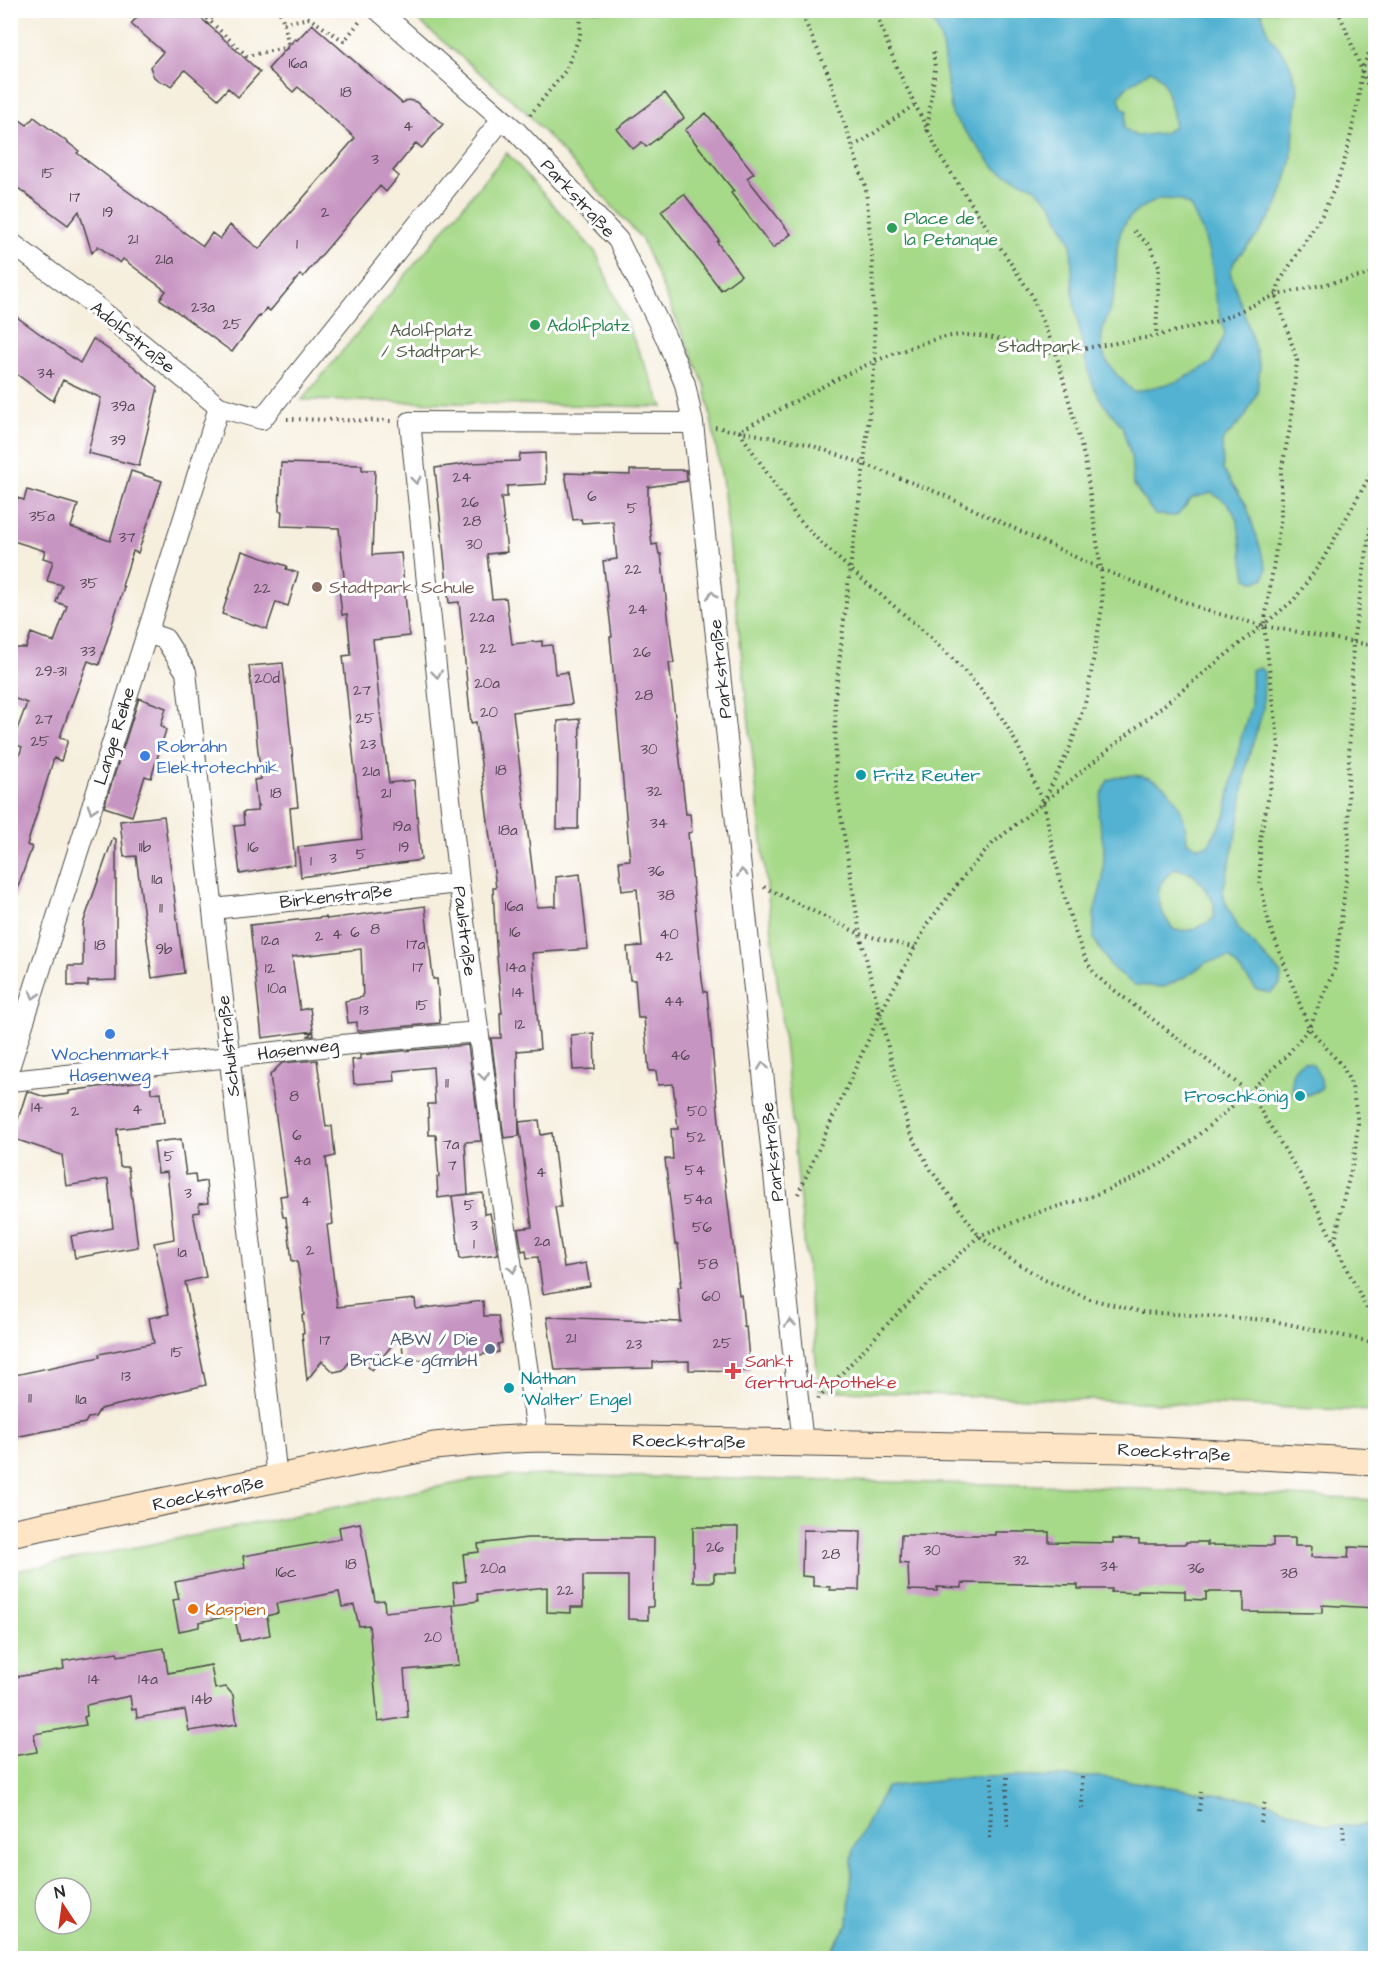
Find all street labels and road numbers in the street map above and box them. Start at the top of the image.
street label: Parkstraße [535,153,621,243]
street label: Adolfstraße [85,295,181,379]
street label: Parkstraße [703,618,738,720]
street label: Lange Reihe [88,684,142,788]
street label: Birkenstraße [278,878,394,915]
street label: Paulstraße [447,885,482,978]
street label: Schulstraße [211,994,246,1098]
street label: Hasenweg [256,1032,340,1068]
street label: Parkstraße [755,1101,790,1203]
street label: Roeckstraße [632,1428,746,1455]
street label: Roeckstraße [1117,1437,1231,1468]
street label: Roeckstraße [150,1469,266,1517]

